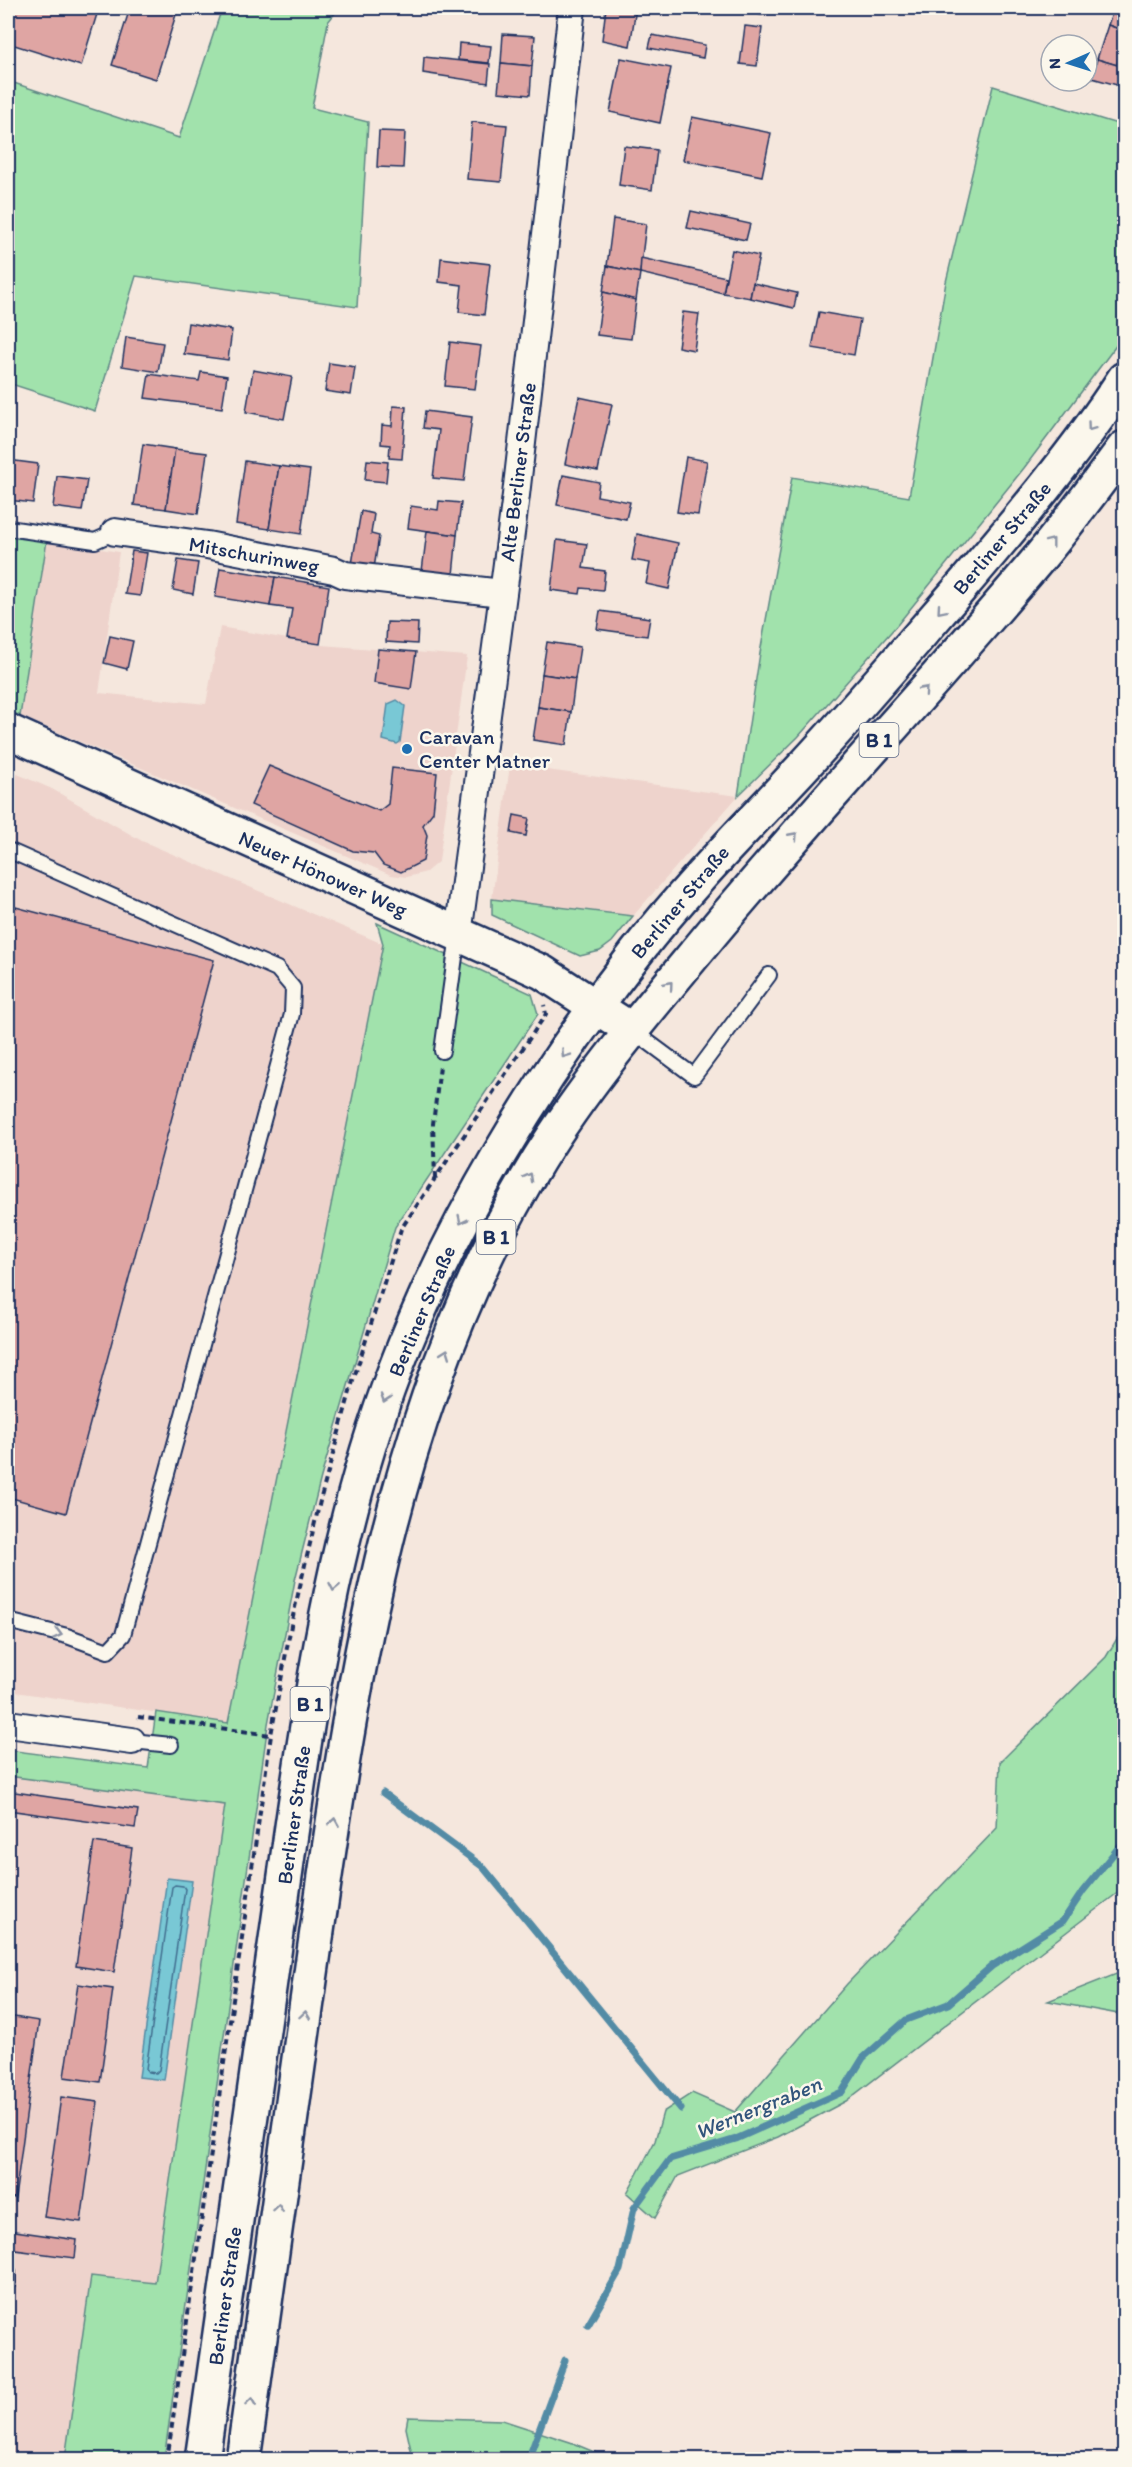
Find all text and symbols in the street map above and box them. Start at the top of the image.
north arrow [1039,33,1099,93]
text: N [1045,58,1064,70]
street label: Alte Berliner Straße [494,381,541,563]
one-way arrow [1087,420,1098,431]
street label: Berliner Straße [947,476,1056,599]
street label: Mitschurinweg [187,531,322,578]
one-way arrow [1044,538,1055,549]
one-way arrow [938,603,949,614]
one-way arrow [917,686,928,697]
road number: B 1 [860,723,898,757]
place label: Caravan Center Matner [419,724,551,773]
marker: Caravan Center Matner [400,742,414,756]
street label: Neuer Hönower Weg [235,825,412,922]
one-way arrow [787,832,798,843]
street label: Berliner Straße [625,840,734,963]
one-way arrow [662,981,673,992]
one-way arrow [561,1047,572,1058]
one-way arrow [522,1173,533,1183]
one-way arrow [458,1213,469,1224]
road number: B 1 [476,1220,516,1254]
street label: Berliner Straße [383,1241,460,1380]
one-way arrow [438,1348,451,1359]
one-way arrow [380,1393,392,1404]
one-way arrow [328,1581,341,1591]
one-way arrow [53,1627,63,1639]
road number: B 1 [290,1687,330,1721]
street label: Berliner Straße [271,1744,316,1886]
one-way arrow [327,1818,339,1827]
one-way arrow [299,2011,311,2020]
water label: Wernergraben [691,2070,826,2145]
one-way arrow [272,2204,284,2213]
street label: Berliner Straße [202,2225,247,2367]
one-way arrow [244,2397,256,2406]

